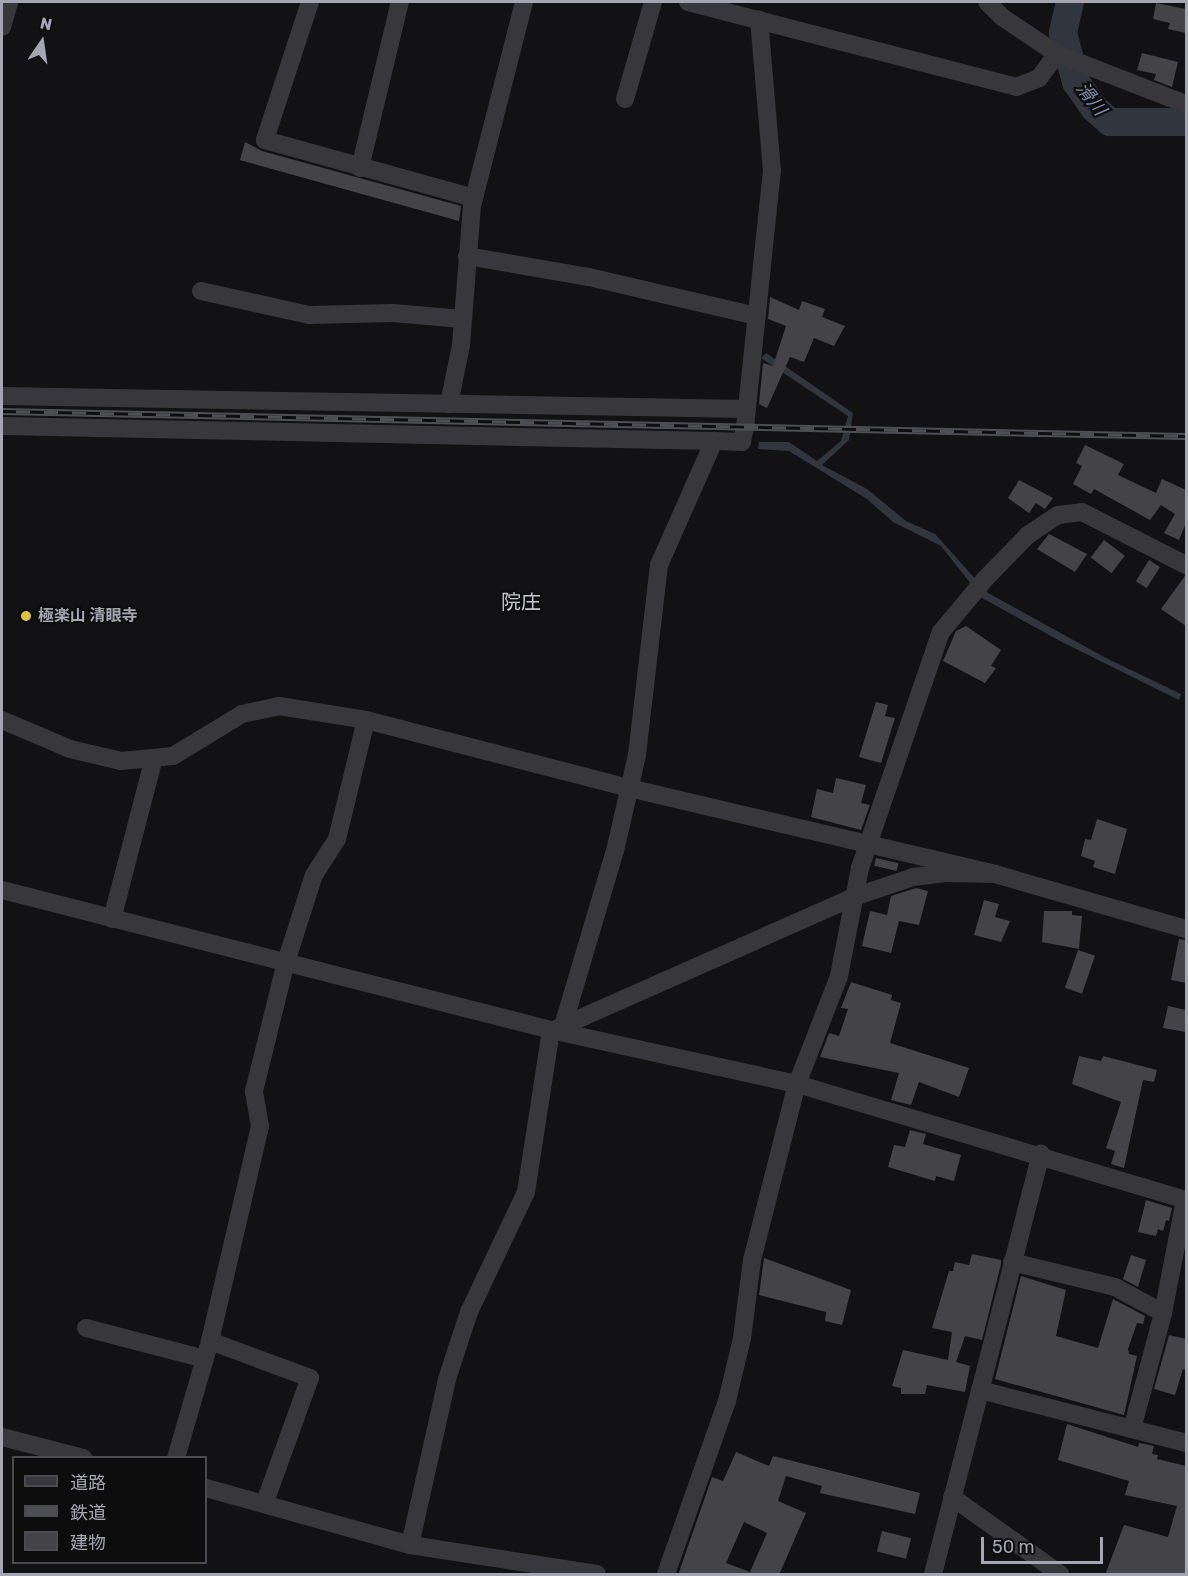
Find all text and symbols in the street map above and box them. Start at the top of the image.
north arrow [12,12,72,72]
text: N [38,13,54,35]
water label: 滑川 [1071,78,1111,120]
district label: 院庄 [501,590,541,614]
place label: 極楽山 清眼寺 [38,606,137,626]
marker: 極楽山 清眼寺 [19,609,33,623]
legend [12,1456,207,1564]
text: 道路 [70,1472,106,1494]
text: 鉄道 [70,1502,106,1524]
scale bar [984,1525,1106,1563]
text: 建物 [70,1532,106,1554]
text: 50 m [992,1536,1035,1558]

